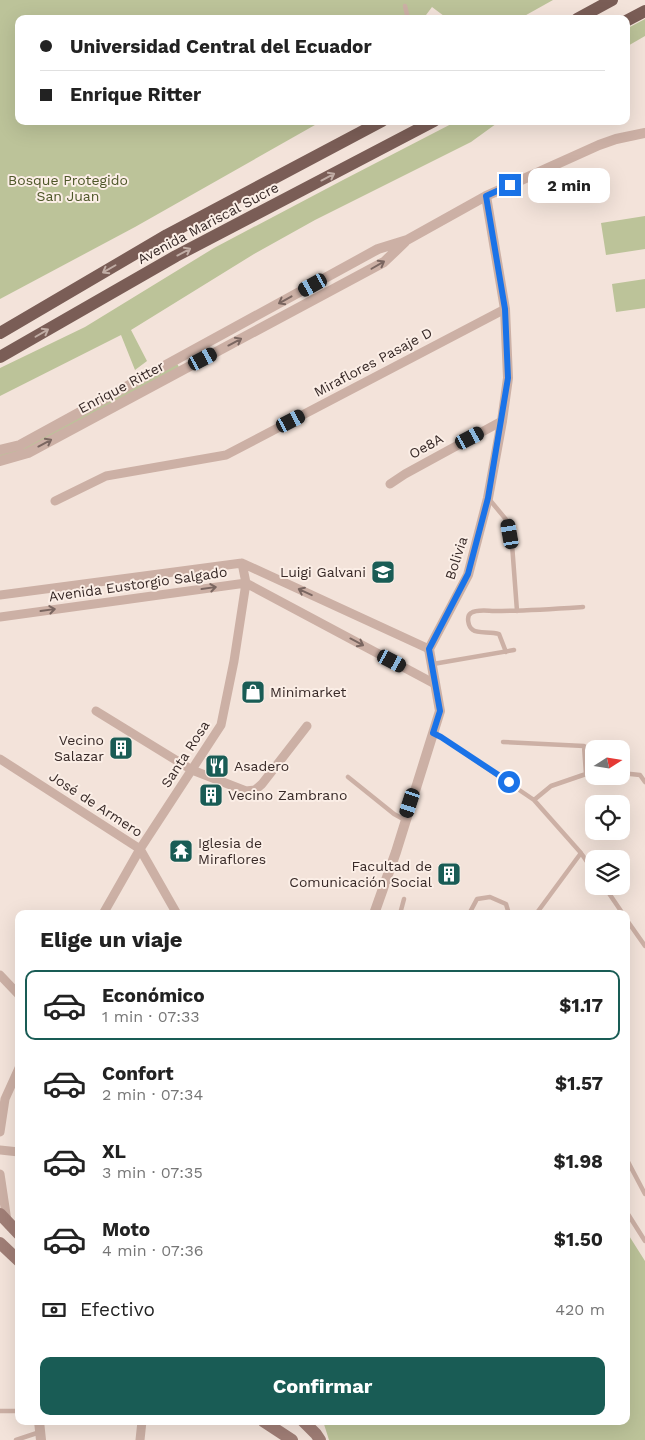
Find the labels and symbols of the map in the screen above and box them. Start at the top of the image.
callout: 2 min [528,168,610,202]
park label: Bosque Protegido San Juan [8,172,128,204]
one-way arrow [320,172,335,182]
route end [499,174,521,196]
street label: Avenida Mariscal Sucre [135,179,281,267]
one-way arrow [176,247,191,257]
one-way arrow [370,259,384,269]
one-way arrow [101,264,116,274]
car [296,271,329,299]
one-way arrow [278,295,293,305]
street label: Miraflores Pasaje D [311,324,435,400]
one-way arrow [35,327,49,337]
one-way arrow [227,337,242,347]
car [186,345,219,373]
street label: Enrique Ritter [75,358,167,416]
car [274,408,307,434]
car [453,424,486,452]
street label: Oe8A [406,430,446,462]
one-way arrow [37,438,52,448]
car [500,518,519,550]
street label: Bolivia [442,534,471,582]
school or university icon: Luigi Galvani [370,559,396,585]
street label: Avenida Eustorgio Salgado [48,564,228,604]
place label: Luigi Galvani [280,564,366,580]
one-way arrow [201,583,217,593]
one-way arrow [298,587,313,597]
one-way arrow [40,605,56,615]
one-way arrow [349,637,364,647]
car [375,647,408,675]
shop icon: Minimarket [240,679,266,705]
place label: Minimarket [270,684,347,700]
street label: Santa Rosa [158,718,213,790]
place label: Vecino Salazar [54,732,104,764]
building icon: Vecino Salazar [108,735,134,761]
north arrow [585,740,630,785]
restaurant icon: Asadero [204,753,230,779]
place label: Asadero [234,758,289,774]
street label: José de Armero [46,768,146,840]
route start [498,771,520,793]
building icon: Vecino Zambrano [198,782,224,808]
car [398,786,421,820]
place label: Vecino Zambrano [228,787,347,803]
place label: Iglesia de Miraflores [198,835,266,867]
temple icon: Iglesia de Miraflores [168,838,194,864]
place label: Facultad de Comunicación Social [289,858,433,890]
building icon: Facultad de Comunicación Social [436,861,462,887]

